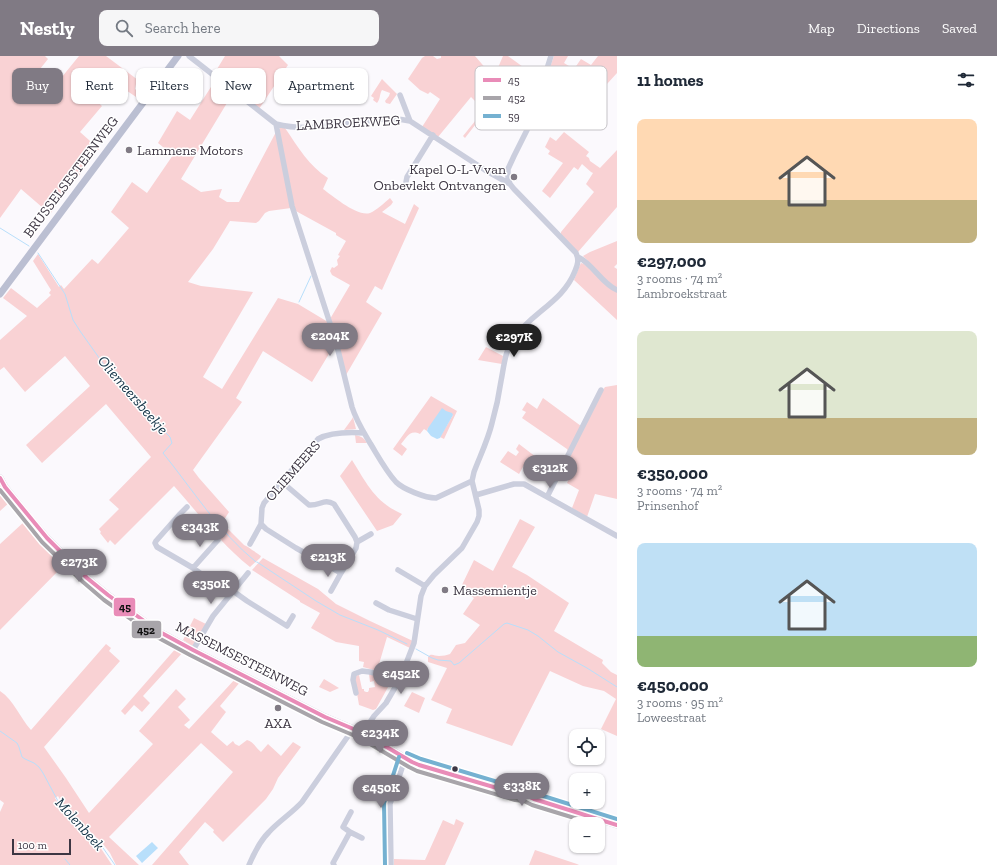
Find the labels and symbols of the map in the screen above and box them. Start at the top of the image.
legend [475,66,607,130]
text: 45 [508,74,520,87]
text: 452 [508,92,526,105]
text: 59 [508,110,520,123]
street label: LAMBROEKWEG [295,112,401,134]
street label: BRUSSELSESTEENWEG [20,113,122,241]
place label: Lammens Motors [137,142,243,159]
marker: Lammens Motors [124,145,134,155]
place label: Kapel O-L-V van Onbevlekt Ontvangen [373,161,506,194]
marker: Kapel O-L-V van Onbevlekt Ontvangen [509,172,519,182]
pin: €204K [302,323,358,357]
pin: €297K [486,324,542,358]
water label: Oliemeersbeekje [94,352,172,438]
street label: OLIEMEERS [262,437,324,505]
pin: €312K [522,455,578,489]
pin: €343K [172,514,228,548]
pin: €213K [300,544,356,578]
pin: €273K [51,549,107,583]
pin: €350K [183,571,239,605]
place label: Massemientje [453,582,537,599]
marker: Massemientje [440,585,450,595]
line badge: 45 [113,597,136,617]
text: 45 [119,601,131,614]
street label: MASSEMSESTEENWEG [173,618,311,700]
line badge: 452 [131,620,162,639]
text: 452 [137,624,155,637]
pin: €452K [373,661,429,695]
marker: AXA [273,703,283,713]
place label: AXA [265,715,292,732]
pin: €234K [352,720,408,754]
unlabelled marker [450,764,460,774]
pin: €338K [494,773,550,807]
pin: €450K [353,775,409,809]
water label: Molenbeek [52,794,109,854]
scale bar [12,837,71,856]

